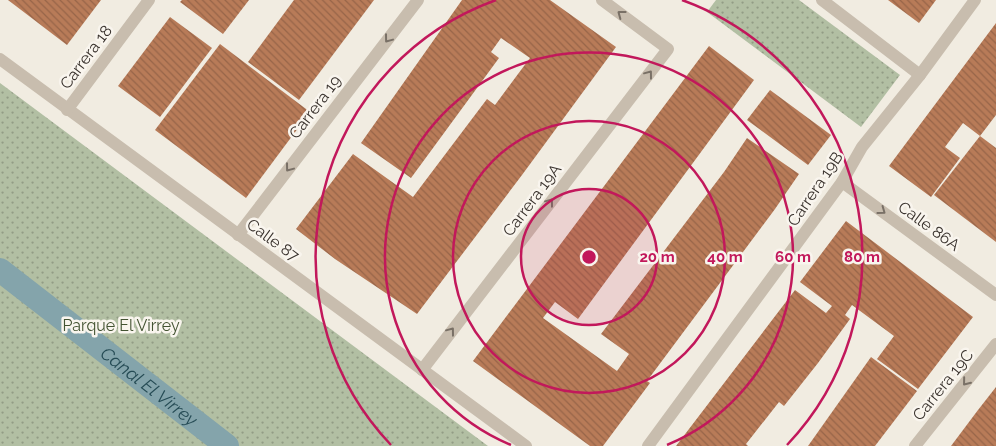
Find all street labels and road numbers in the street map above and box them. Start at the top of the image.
street label: Carrera 18 [56,21,116,93]
street label: Carrera 19 [285,71,345,143]
street label: Carrera 19B [783,148,847,230]
street label: Carrera 19A [499,160,565,240]
street label: Calle 86A [894,197,964,255]
street label: Calle 87 [243,215,303,266]
street label: Carrera 19C [909,346,977,424]

